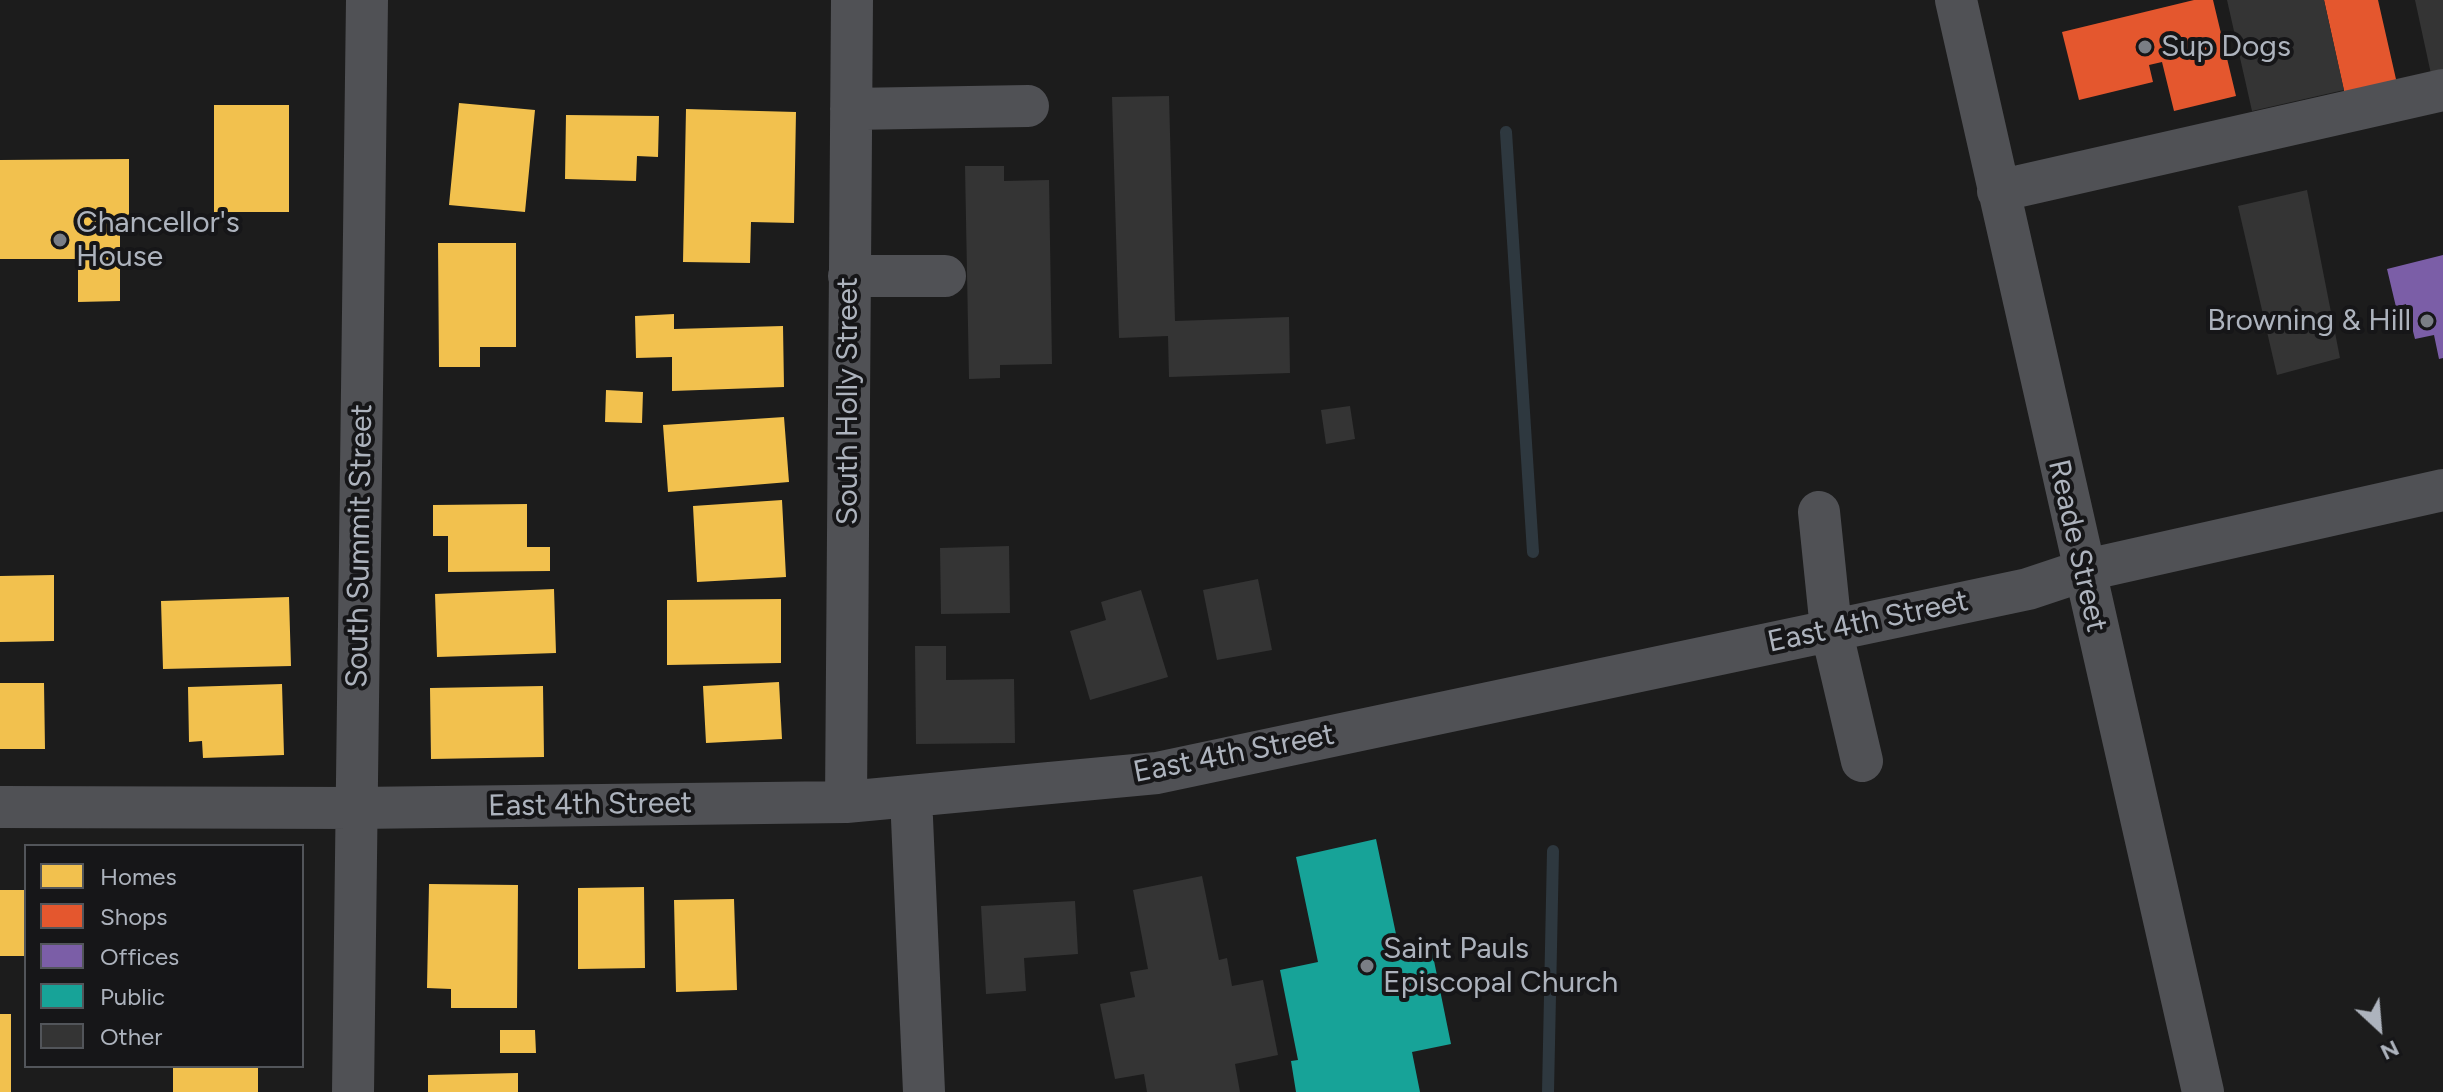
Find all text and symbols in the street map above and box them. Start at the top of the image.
place label: Sup Dogs [2161,29,2291,65]
marker: Sup Dogs [2136,38,2154,56]
place label: Chancellor's House [76,205,240,276]
marker: Chancellor's House [51,231,69,249]
street label: South Holly Street [830,277,866,525]
place label: Browning & Hill [2207,303,2411,339]
marker: Browning & Hill [2418,312,2436,330]
street label: South Summit Street [340,404,380,688]
street label: Reade Street [2040,456,2114,636]
street label: East 4th Street [1765,583,1971,661]
street label: East 4th Street [1130,717,1338,791]
street label: East 4th Street [488,785,692,825]
legend [24,844,304,1068]
text: Homes [100,862,177,891]
text: Shops [100,902,167,931]
place label: Saint Pauls Episcopal Church [1383,931,1618,1002]
text: Offices [100,942,179,971]
marker: Saint Pauls Episcopal Church [1358,957,1376,975]
text: Public [100,982,165,1011]
north arrow [2339,988,2419,1068]
text: Other [100,1022,162,1051]
text: N [2376,1034,2403,1066]

